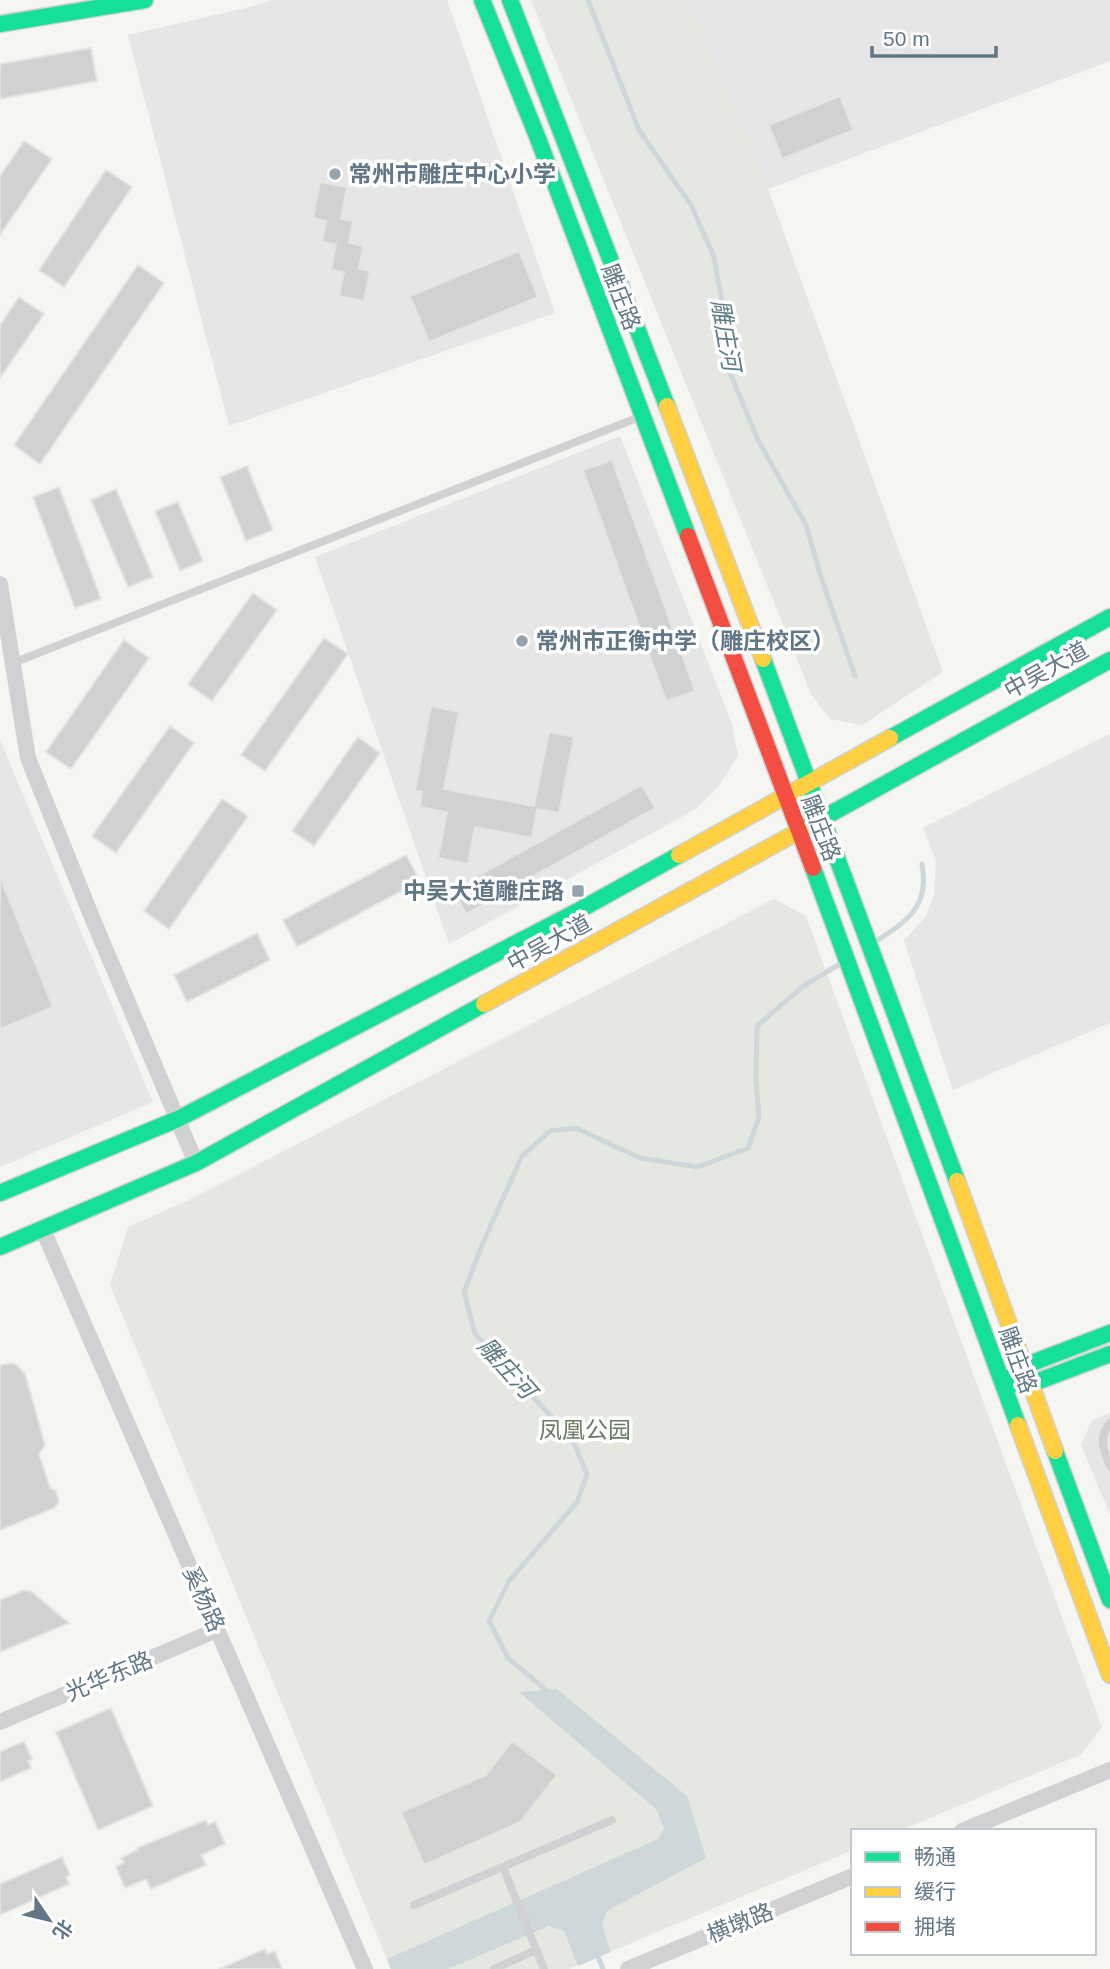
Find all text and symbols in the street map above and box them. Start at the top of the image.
scale bar [872,14,996,58]
text: 50 m [883,27,930,50]
place label: 常州市雕庄中心小学 [349,161,556,187]
marker: 常州市雕庄中心小学 [327,166,343,182]
street label: 雕庄路 [596,260,646,334]
water label: 雕庄河 [706,297,746,377]
place label: 常州市正衡中学（雕庄校区） [536,628,835,654]
marker: 常州市正衡中学（雕庄校区） [514,633,530,649]
street label: 中吴大道 [999,636,1093,704]
street label: 雕庄路 [796,791,846,865]
place label: 中吴大道雕庄路 [403,878,564,904]
marker: 中吴大道雕庄路 [570,883,586,899]
street label: 中吴大道 [502,909,596,977]
street label: 雕庄路 [994,1323,1042,1397]
water label: 雕庄河 [473,1332,544,1407]
park label: 凤凰公园 [539,1417,631,1443]
street label: 奚杨路 [178,1562,230,1636]
street label: 光华东路 [62,1646,156,1706]
legend [851,1829,1096,1955]
text: 畅通 [914,1845,956,1868]
text: 缓行 [914,1880,956,1903]
north arrow [14,1885,84,1955]
street label: 横墩路 [703,1898,777,1948]
text: 拥堵 [914,1915,956,1938]
text: 北 [48,1916,77,1943]

